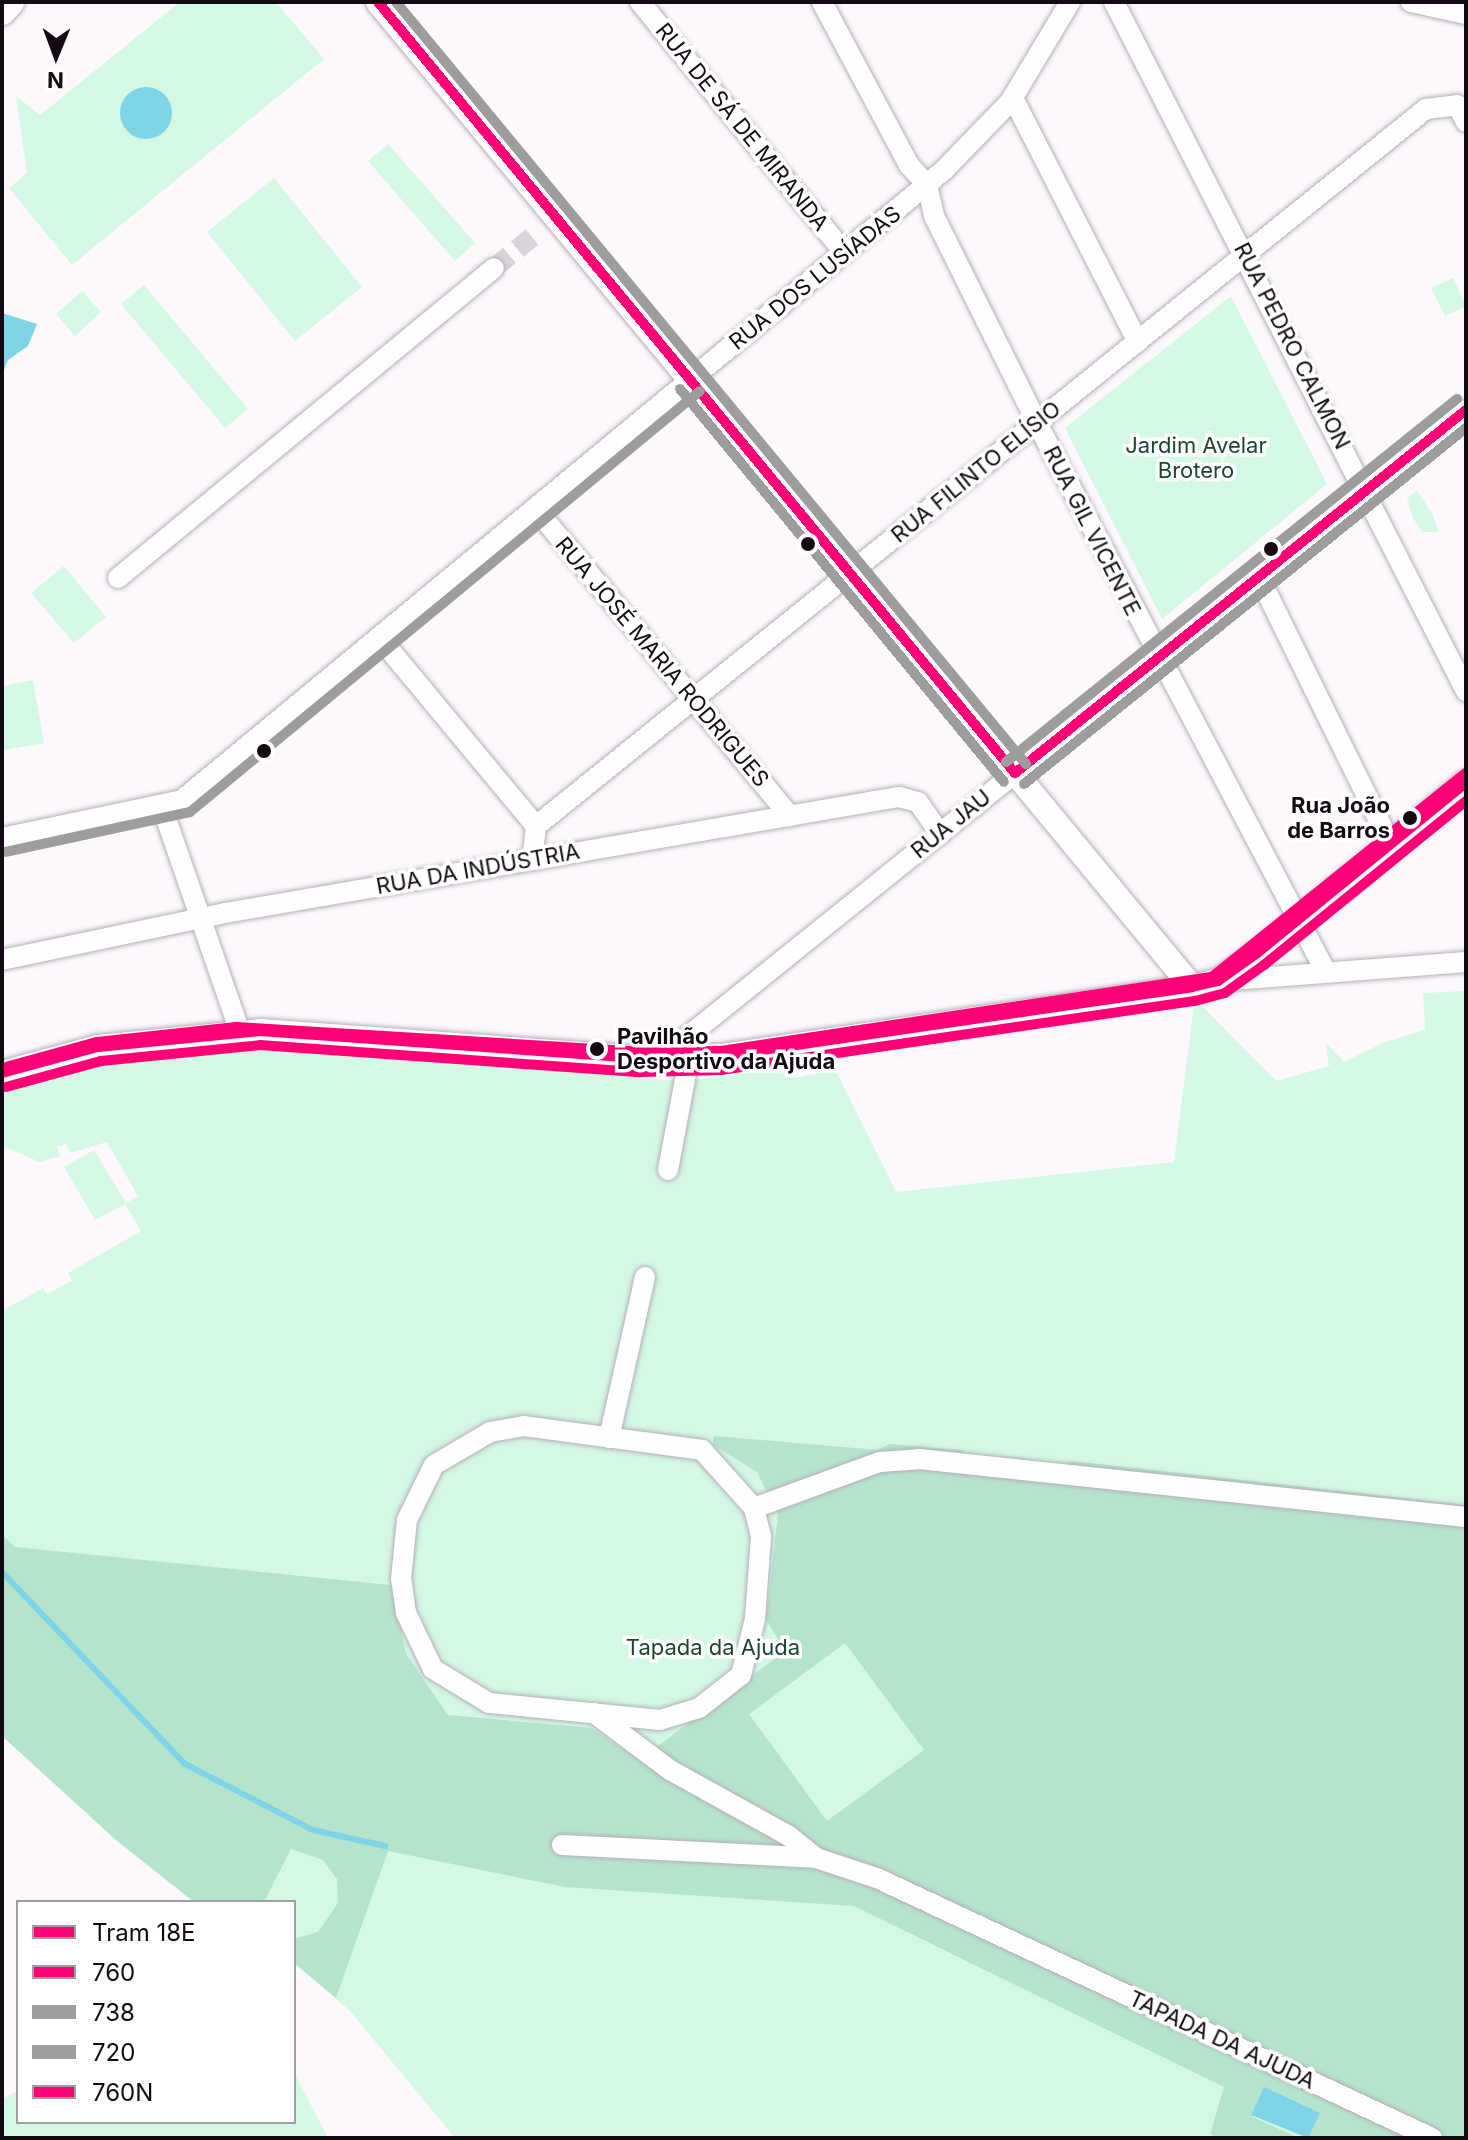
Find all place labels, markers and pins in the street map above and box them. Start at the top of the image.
unlabelled marker [800,536,816,552]
unlabelled marker [1263,541,1279,557]
unlabelled marker [256,743,272,759]
place label: Rua João de Barros [1287,792,1390,844]
marker: Rua João de Barros [1397,805,1423,831]
place label: Pavilhão Desportivo da Ajuda [617,1023,835,1074]
marker: Pavilhão Desportivo da Ajuda [584,1036,610,1062]

